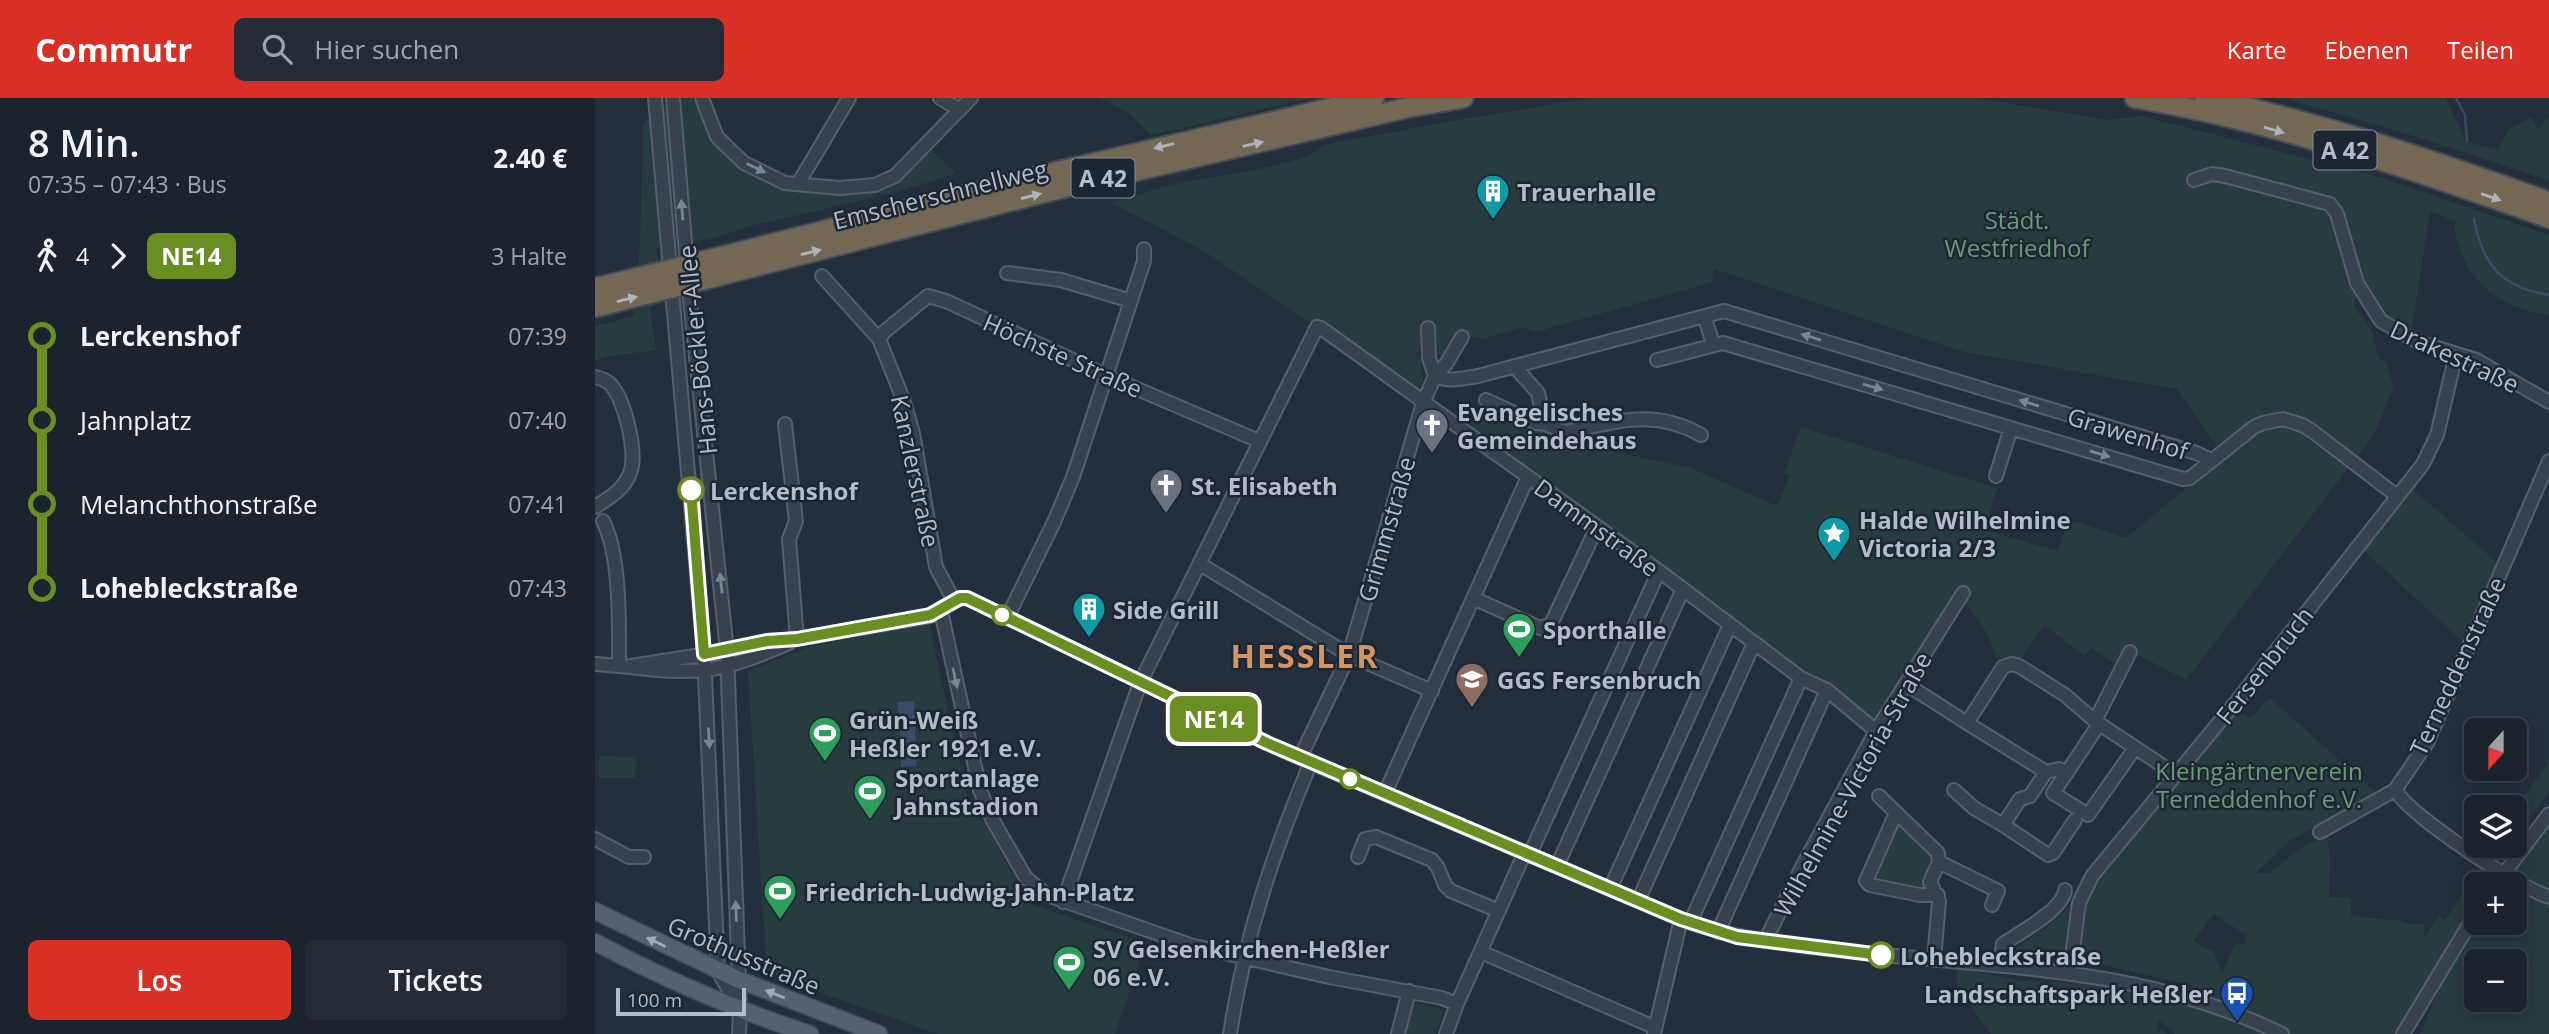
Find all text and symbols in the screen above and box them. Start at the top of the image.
search box [234,18,724,81]
text: Commutr [35,27,192,72]
icon: search [258,30,296,68]
text: Hier suchen [314,31,459,67]
text: Karte [2227,33,2287,66]
text: Ebenen [2325,33,2409,66]
text: Teilen [2447,33,2514,66]
text: 8 Min. [28,116,140,168]
one-way arrow [2263,125,2285,136]
road number: A 42 [2313,130,2377,170]
one-way arrow [1242,138,1264,149]
text: 2.40 € [493,140,567,176]
one-way arrow [1153,141,1175,152]
street label: Emscherschnellweg [829,151,1051,237]
road number: A 42 [1071,158,1135,198]
one-way arrow [746,163,766,174]
text: 07:35 – 07:43 · Bus [28,168,227,200]
building icon: Trauerhalle [1474,172,1512,221]
place label: Trauerhalle [1517,175,1656,208]
one-way arrow [1021,190,1043,201]
one-way arrow [2480,192,2501,203]
one-way arrow [676,199,687,221]
park label: Städt. Westfriedhof [1945,203,2091,264]
icon: walk [28,237,66,275]
icon: forward [99,237,137,275]
text: NE14 [161,239,222,272]
text: 4 [76,240,89,272]
text: 3 Halte [491,240,567,272]
street label: Hans-Böckler-Allee [670,244,724,456]
one-way arrow [801,247,822,257]
one-way arrow [616,293,638,304]
street label: Höchste Straße [978,305,1148,405]
street label: Drakestraße [2385,312,2525,400]
text: Lerckenshof [80,318,240,354]
text: 07:39 [508,320,567,352]
one-way arrow [1800,332,1821,342]
one-way arrow [1862,382,1884,393]
street label: Kanzlerstraße [884,392,948,550]
place label: Evangelisches Gemeindehaus [1457,395,1637,456]
one-way arrow [2018,397,2039,407]
street label: Grawenhof [2064,399,2194,468]
text: Jahnplatz [80,402,192,438]
text: 07:40 [508,404,567,436]
church icon: Evangelisches Gemeindehaus [1413,406,1451,455]
one-way arrow [2090,450,2111,460]
street label: Grimmstraße [1350,453,1422,605]
church icon: St. Elisabeth [1147,466,1185,515]
place label: St. Elisabeth [1191,469,1338,502]
street label: Dammstraße [1528,471,1666,583]
place label: Lerckenshof [710,474,859,507]
marker: Lerckenshof [678,477,704,503]
text: Melanchthonstraße [80,486,318,522]
text: 07:41 [508,488,567,520]
place label: Halde Wilhelmine Victoria 2/3 [1859,503,2071,564]
place icon: Halde Wilhelmine Victoria 2/3 [1815,514,1853,563]
text: Lohebleckstraße [80,570,298,606]
street label: Terneddenstraße [2401,571,2513,761]
text: 07:43 [508,572,567,604]
one-way arrow [715,572,726,594]
building icon: Side Grill [1070,590,1108,639]
place label: Side Grill [1113,593,1219,626]
street label: Fersenbruch [2208,599,2320,731]
unlabelled marker [992,605,1012,625]
sports icon: Sporthalle [1500,610,1538,659]
place label: Sporthalle [1543,613,1667,646]
district label: HESSLER [1231,634,1379,677]
street label: Wilhelmine-Victoria-Straße [1765,646,1939,922]
school or university icon: GGS Fersenbruch [1453,660,1491,709]
place label: GGS Fersenbruch [1497,663,1701,696]
one-way arrow [950,667,961,689]
line badge: NE14 [1165,696,1263,742]
text: NE14 [1184,702,1244,735]
place label: Grün-Weiß Heßler 1921 e.V. [849,703,1042,764]
sports icon: Grün-Weiß Heßler 1921 e.V. [806,714,844,763]
north arrow [2464,718,2527,780]
map controls [2464,718,2527,1012]
one-way arrow [704,727,715,749]
park label: Kleingärtnerverein Terneddenhof e.V. [2155,754,2363,815]
place label: Sportanlage Jahnstadion [893,761,1039,822]
unlabelled marker [1340,769,1360,789]
sports icon: Sportanlage Jahnstadion [851,772,889,821]
button: layers [2464,795,2527,858]
sports icon: Friedrich-Ludwig-Jahn-Platz [761,872,799,921]
button: + [2464,872,2527,935]
place label: Friedrich-Ludwig-Jahn-Platz [805,875,1134,908]
one-way arrow [731,900,742,922]
street label: Grothusstraße [663,908,825,1002]
place label: SV Gelsenkirchen-Heßler 06 e.V. [1093,932,1390,993]
one-way arrow [646,936,666,947]
place label: Lohebleckstraße [1900,939,2101,972]
button: Los [28,940,291,1020]
button: Tickets [305,940,567,1020]
marker: Lohebleckstraße [1868,942,1894,968]
sports icon: SV Gelsenkirchen-Heßler 06 e.V. [1050,943,1088,992]
button: − [2464,949,2527,1012]
bus stop icon: Landschaftspark Heßler [2218,974,2256,1023]
place label: Landschaftspark Heßler [1924,977,2213,1010]
scale bar [616,985,745,1017]
text: 100 m [627,987,682,1013]
one-way arrow [764,989,785,1000]

